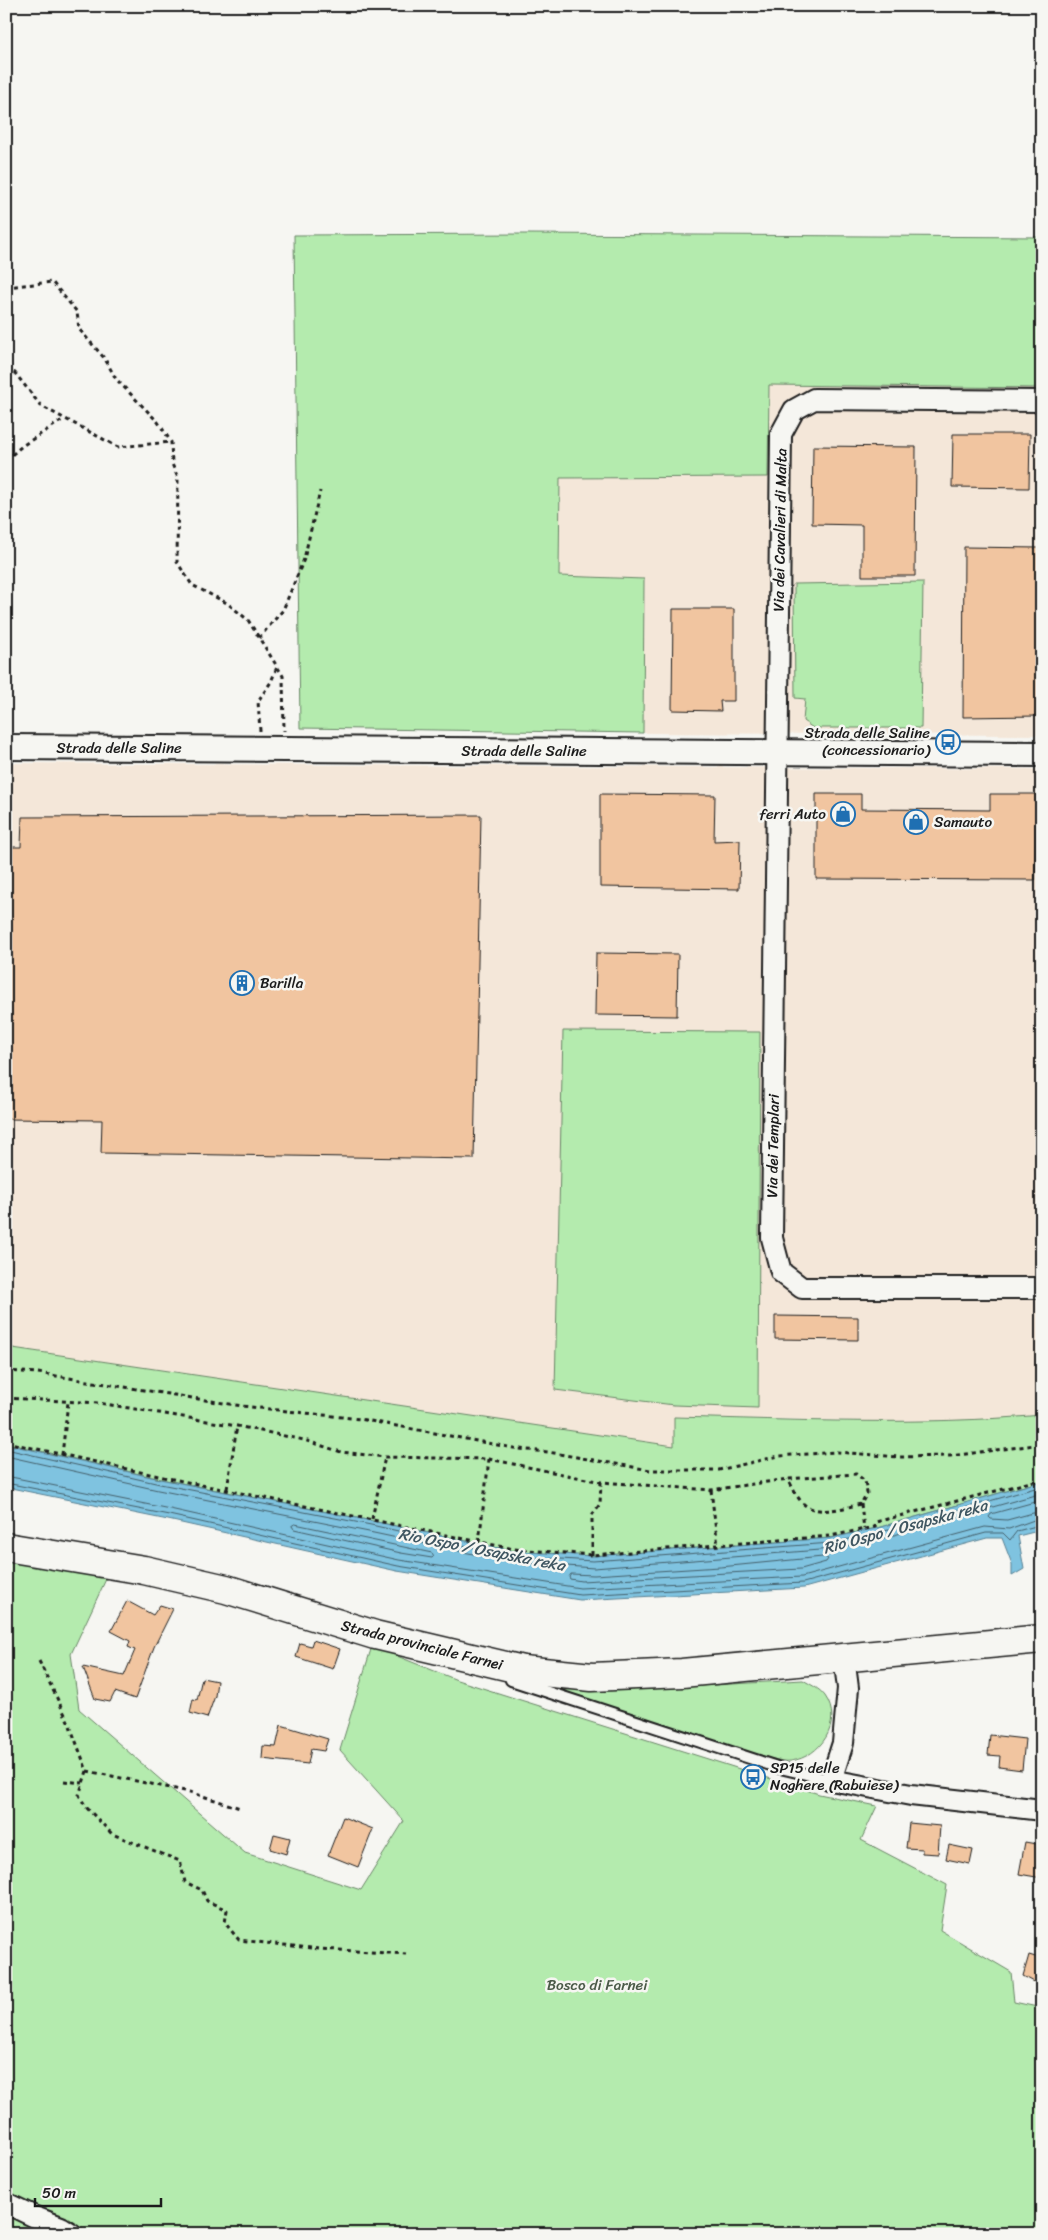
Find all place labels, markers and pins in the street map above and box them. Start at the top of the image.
place label: Strada delle Saline (concessionario) [805,720,931,763]
bus stop icon: Strada delle Saline (concessionario) [935,729,961,755]
place label: ferri Auto [759,801,826,827]
shop icon: ferri Auto [830,801,856,827]
shop icon: Samauto [903,809,929,835]
place label: Samauto [934,809,993,835]
building icon: Barilla [229,970,255,996]
place label: Barilla [260,970,304,996]
place label: SP15 delle Noghere (Rabuiese) [770,1755,899,1798]
bus stop icon: SP15 delle Noghere (Rabuiese) [740,1764,766,1790]

